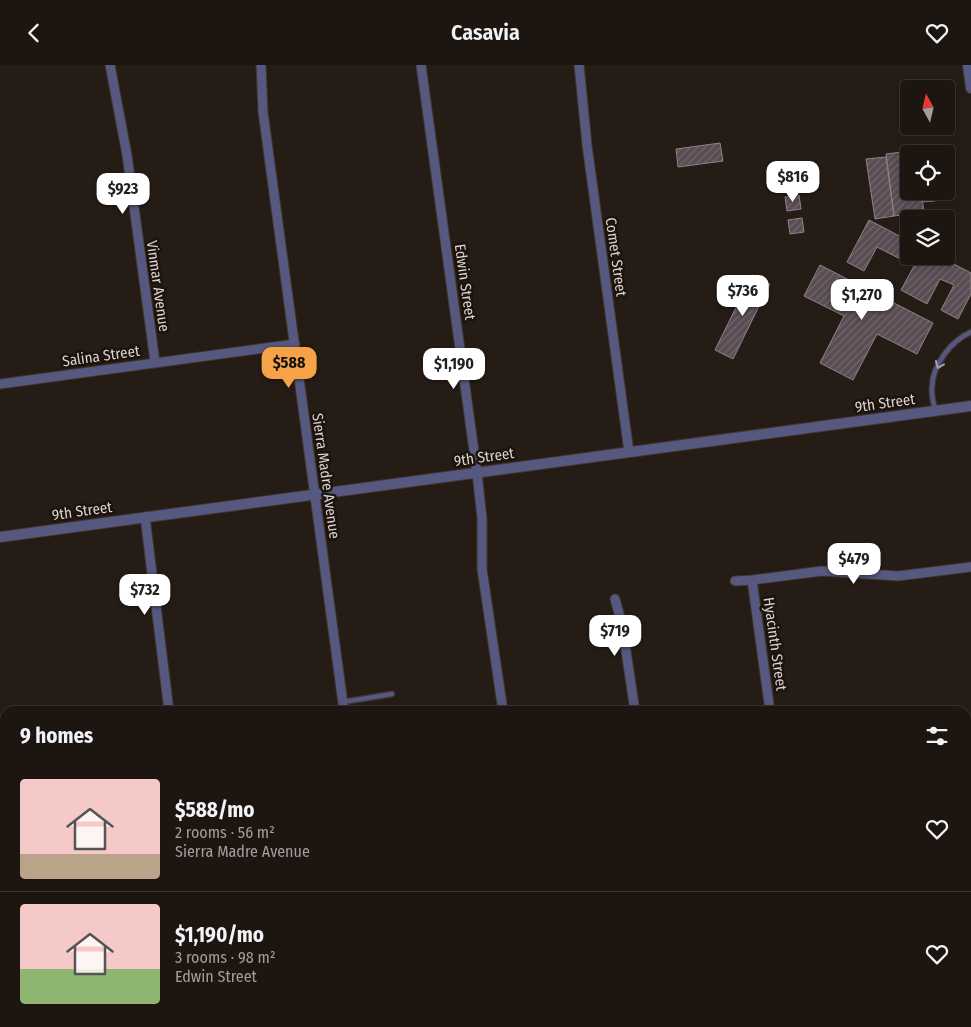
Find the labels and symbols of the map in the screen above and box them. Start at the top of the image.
north arrow [900,80,955,135]
pin: $816 [763,161,823,203]
pin: $923 [93,173,153,215]
street label: Comet Street [602,216,630,298]
street label: Vinmar Avenue [143,239,173,333]
street label: Edwin Street [451,243,479,321]
pin: $736 [713,275,773,317]
pin: $1,270 [821,279,903,321]
street label: Salina Street [61,342,141,370]
pin: $588 [259,347,319,389]
pin: $1,190 [413,347,495,390]
one-way arrow [934,360,945,369]
street label: 9th Street [854,390,916,416]
street label: Sierra Madre Avenue [308,412,344,540]
street label: 9th Street [453,444,515,470]
street label: 9th Street [51,498,113,524]
pin: $479 [824,543,884,585]
pin: $732 [115,573,175,616]
street label: Hyacinth Street [760,596,790,692]
pin: $719 [585,615,645,657]

